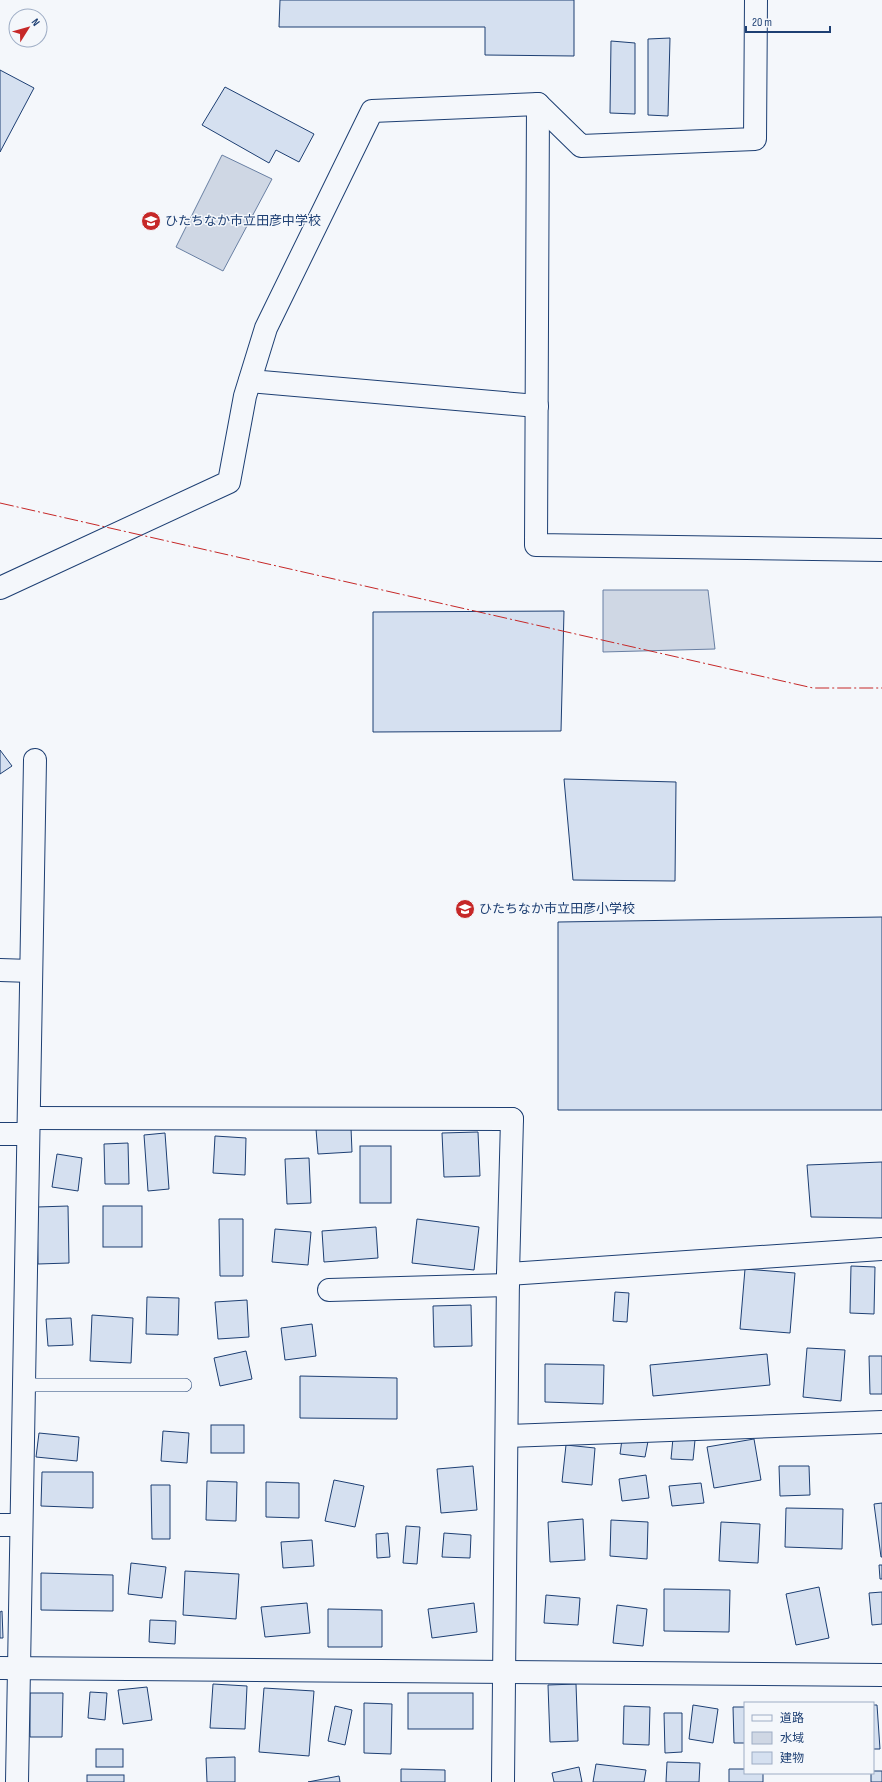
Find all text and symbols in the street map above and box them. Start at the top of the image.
north arrow [8,8,48,48]
scale bar [746,8,830,34]
text: 20 m [752,15,772,30]
text: N [29,16,43,29]
school or university icon: ひたちなか市立田彦中学校 [140,210,162,232]
place label: ひたちなか市立田彦中学校 [165,213,321,229]
school or university icon: ひたちなか市立田彦小学校 [454,898,476,920]
place label: ひたちなか市立田彦小学校 [479,901,635,917]
legend [744,1702,874,1774]
text: 道路 [780,1711,804,1726]
text: 水域 [780,1731,804,1746]
text: 建物 [780,1751,804,1766]

